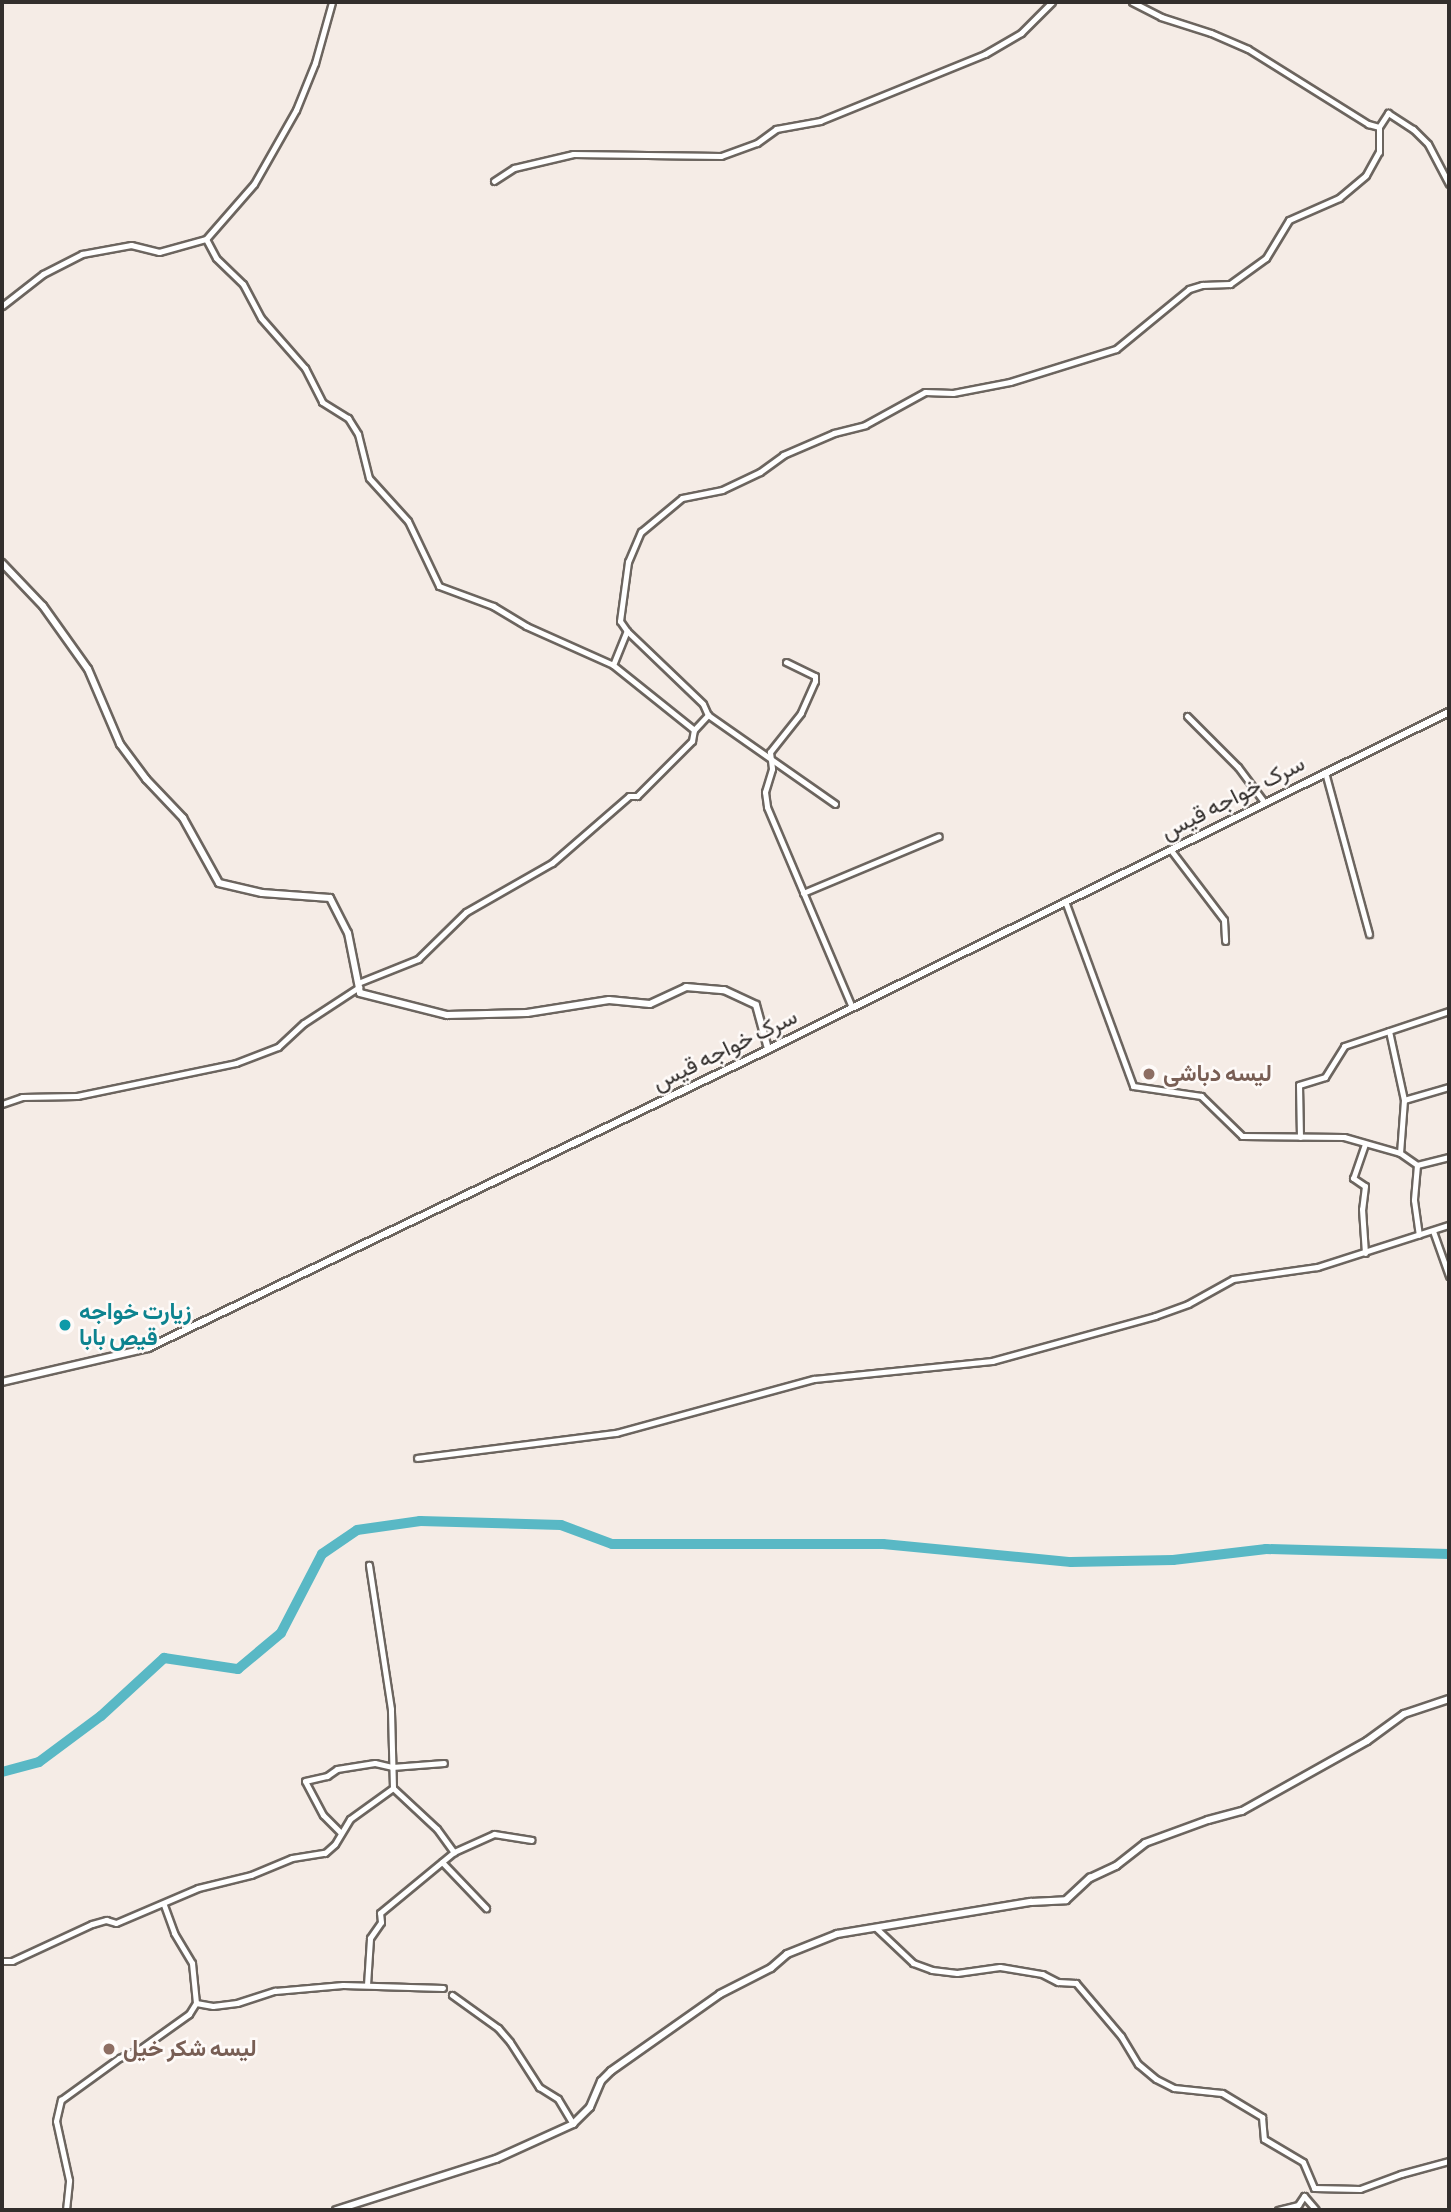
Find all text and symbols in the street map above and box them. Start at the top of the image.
street label: سرک خواجه قیس [1156,750,1310,846]
street label: سرک خواجه قیس [648,1003,802,1097]
place label: لیسه دباشی [1163,1060,1272,1088]
marker: لیسه دباشی [1141,1066,1157,1082]
place label: زیارت خواجه قیص بابا [79,1298,192,1352]
marker: زیارت خواجه قیص بابا [57,1317,73,1333]
place label: لیسه شکر خیل [123,2035,257,2063]
marker: لیسه شکر خیل [101,2041,117,2057]

